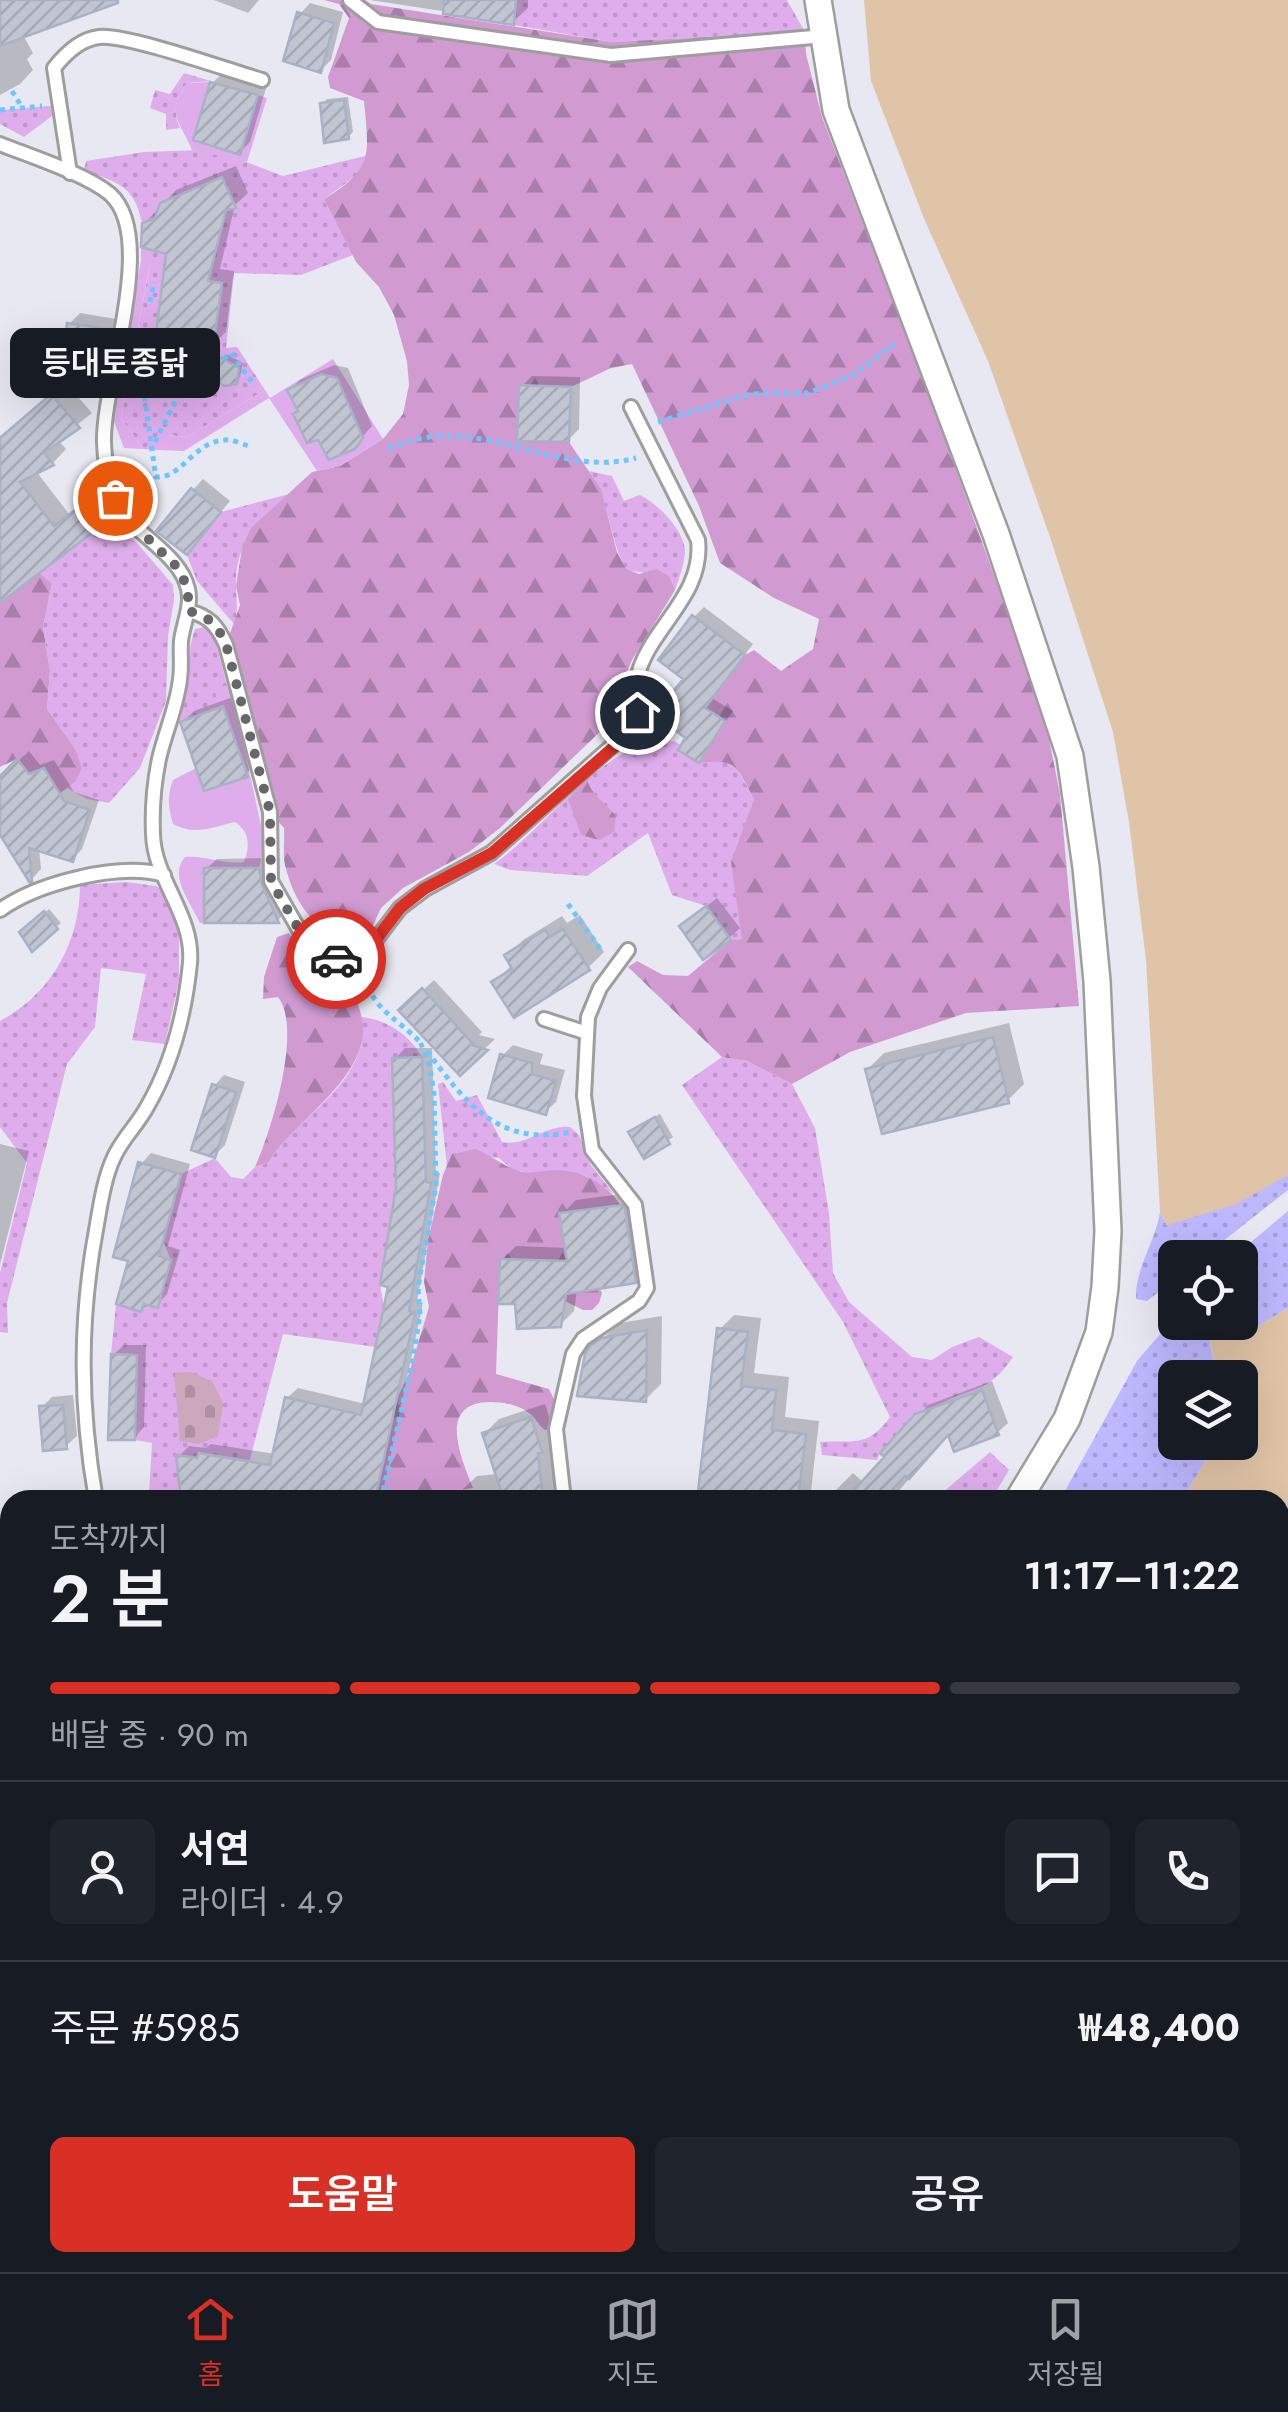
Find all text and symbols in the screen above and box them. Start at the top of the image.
callout: 등대토종닭 [10,328,220,398]
text: 등대토종닭 [41,340,189,386]
pin [73,456,158,541]
icon: bag [88,471,143,526]
pin [595,670,680,755]
icon: home [610,685,665,740]
courier [286,909,386,1009]
icon: car [309,932,364,987]
map controls [1158,1240,1258,1460]
button: locate [1158,1240,1258,1340]
button: layers [1158,1360,1258,1460]
text: 도착까지 [50,1516,168,1562]
text: 11:17–11:22 [1024,1548,1240,1603]
text: 2 분 [50,1552,170,1646]
text: 배달 중 · 90 m [50,1712,249,1758]
button: person [50,1819,155,1924]
button: chat [1005,1819,1110,1924]
button: phone [1135,1819,1240,1924]
text: 서연 [180,1821,250,1876]
text: 라이더 · 4.9 [180,1879,344,1925]
text: 주문 #5985 [50,2000,240,2055]
text: ₩48,400 [1079,2000,1240,2055]
button: 도움말 [50,2137,635,2252]
button: 공유 [655,2137,1240,2252]
tab: 홈 [183,2292,238,2395]
tab: 지도 [605,2292,660,2395]
tab: 저장됨 [1027,2292,1105,2395]

